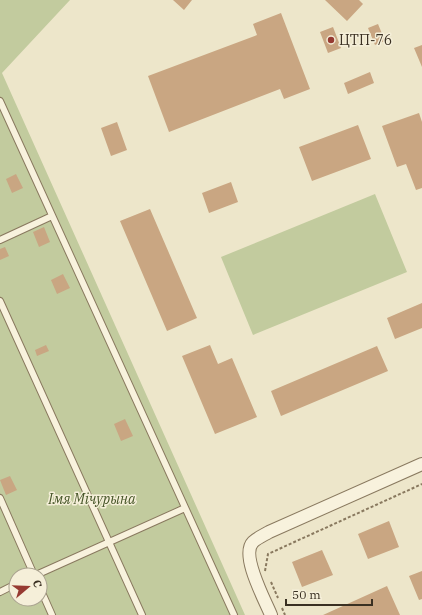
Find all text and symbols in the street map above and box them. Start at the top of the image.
place label: ЦТП-76 [339,31,392,49]
marker: ЦТП-76 [326,35,336,45]
park label: Імя Мічурына [47,490,136,508]
north arrow [8,567,48,607]
text: С [30,578,45,589]
scale bar [286,581,372,607]
text: 50 m [292,587,321,602]

